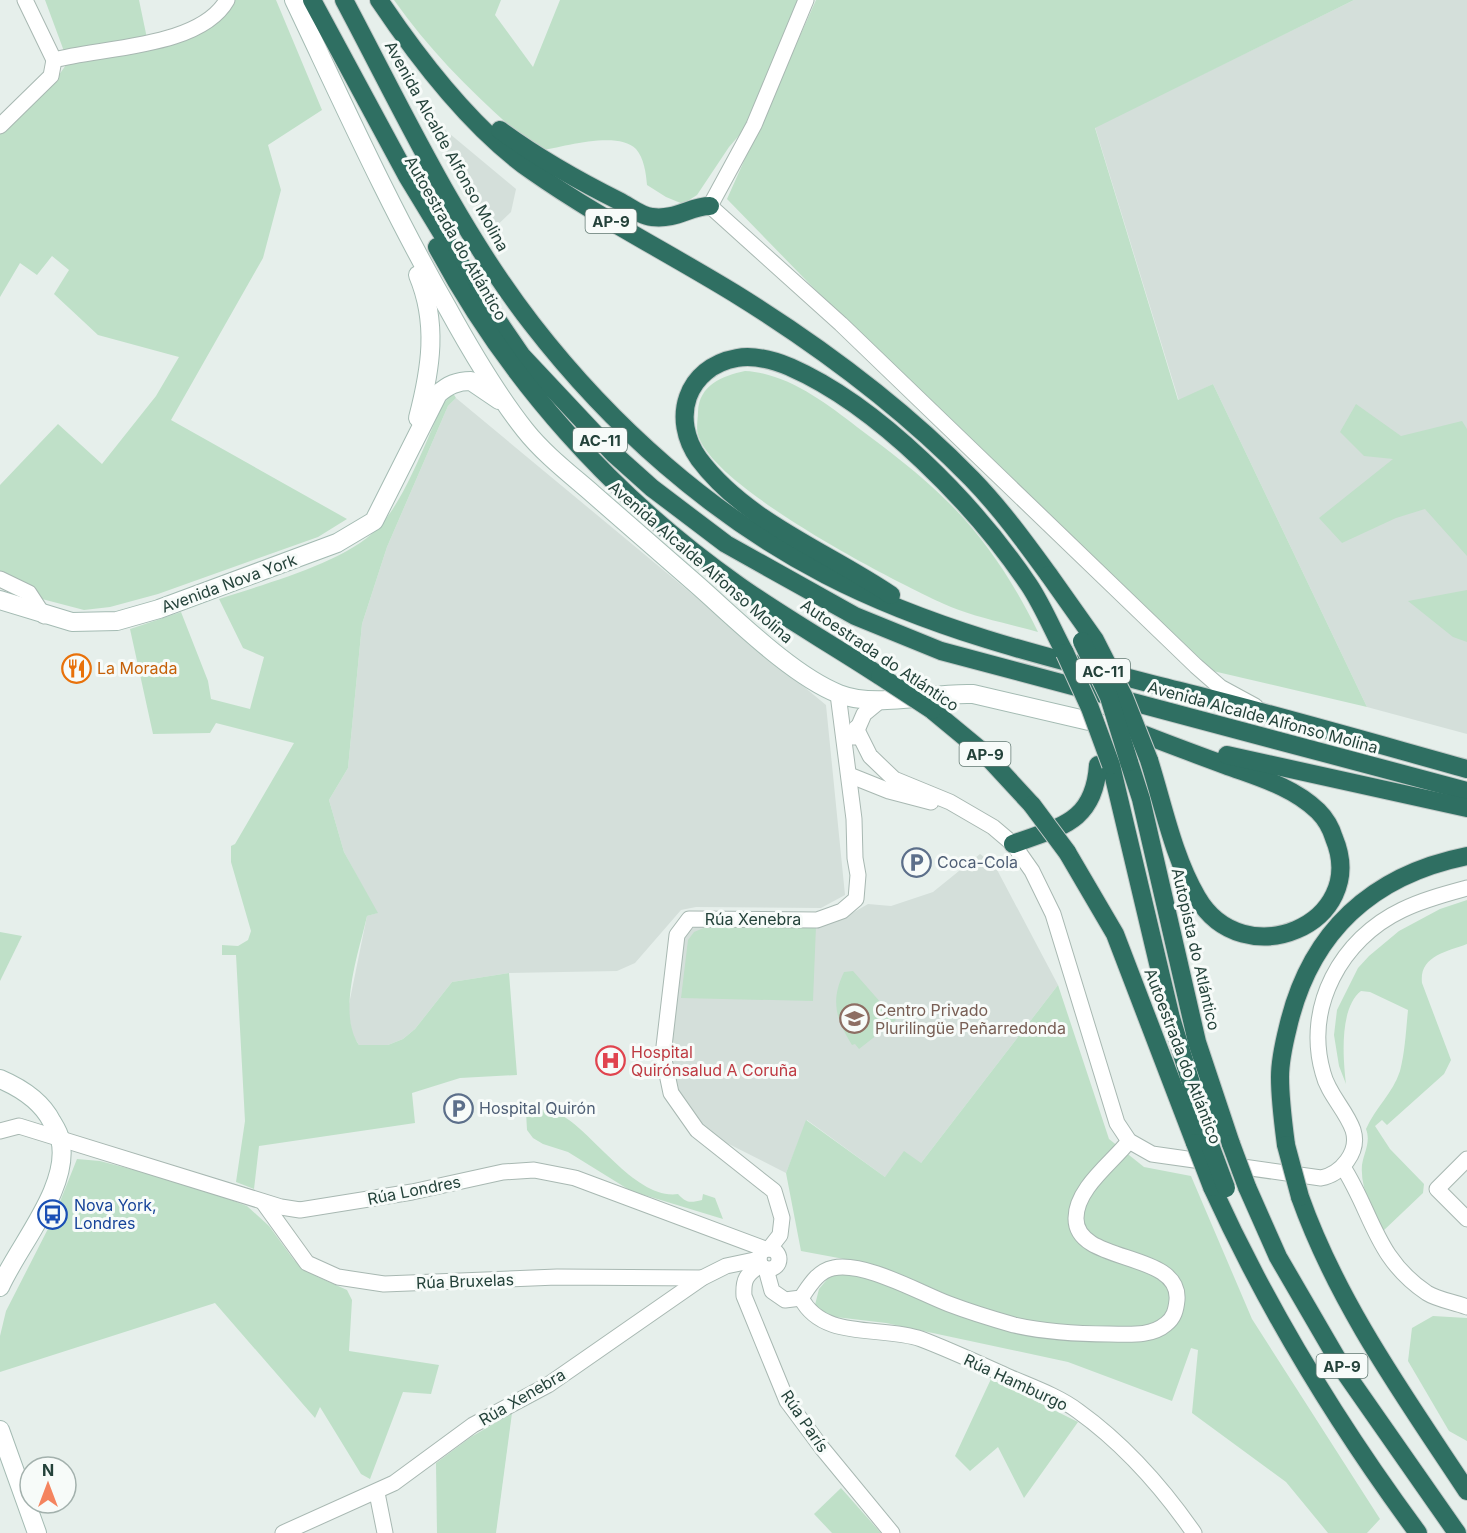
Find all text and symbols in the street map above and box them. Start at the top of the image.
street label: Avenida Alcalde Alfonso Molina [381,37,513,255]
street label: Autoestrada do Atlántico [401,152,511,324]
road number: AP-9 [586,209,636,233]
road number: AC-11 [573,428,627,452]
street label: Avenida Alcalde Alfonso Molina [605,477,797,647]
street label: Avenida Nova York [159,549,300,617]
street label: Autoestrada do Atlántico [797,595,963,715]
restaurant icon: La Morada [60,652,92,684]
place label: La Morada [97,658,177,678]
road number: AC-11 [1076,659,1130,683]
street label: Avenida Alcalde Alfonso Molina [1146,677,1380,757]
road number: AP-9 [960,742,1010,766]
parking icon: Coca-Cola [900,846,932,878]
place label: Coca-Cola [937,852,1018,872]
street label: Autopista do Atlántico [1168,866,1224,1032]
street label: Rúa Xenebra [705,909,801,929]
street label: Autoestrada do Atlántico [1140,965,1226,1147]
place label: Centro Privado Plurilingüe Peñarredonda [875,1000,1066,1038]
school or university icon: Centro Privado Plurilingüe Peñarredonda [838,1003,870,1035]
place label: Hospital Quirónsalud A Coruña [631,1042,797,1080]
hospital icon: Hospital Quirónsalud A Coruña [594,1045,626,1077]
parking icon: Hospital Quirón [442,1092,474,1124]
place label: Hospital Quirón [479,1098,596,1118]
street label: Rúa Londres [366,1171,462,1209]
place label: Nova York, Londres [74,1195,157,1233]
bus stop icon: Nova York, Londres [37,1198,69,1230]
street label: Rúa Bruxelas [416,1269,514,1293]
street label: Rúa Hamburgo [961,1349,1071,1415]
road number: AP-9 [1316,1354,1368,1378]
street label: Rúa Xenebra [475,1364,569,1430]
street label: Rúa París [777,1386,833,1456]
north arrow [18,1455,78,1515]
text: N [42,1460,54,1480]

